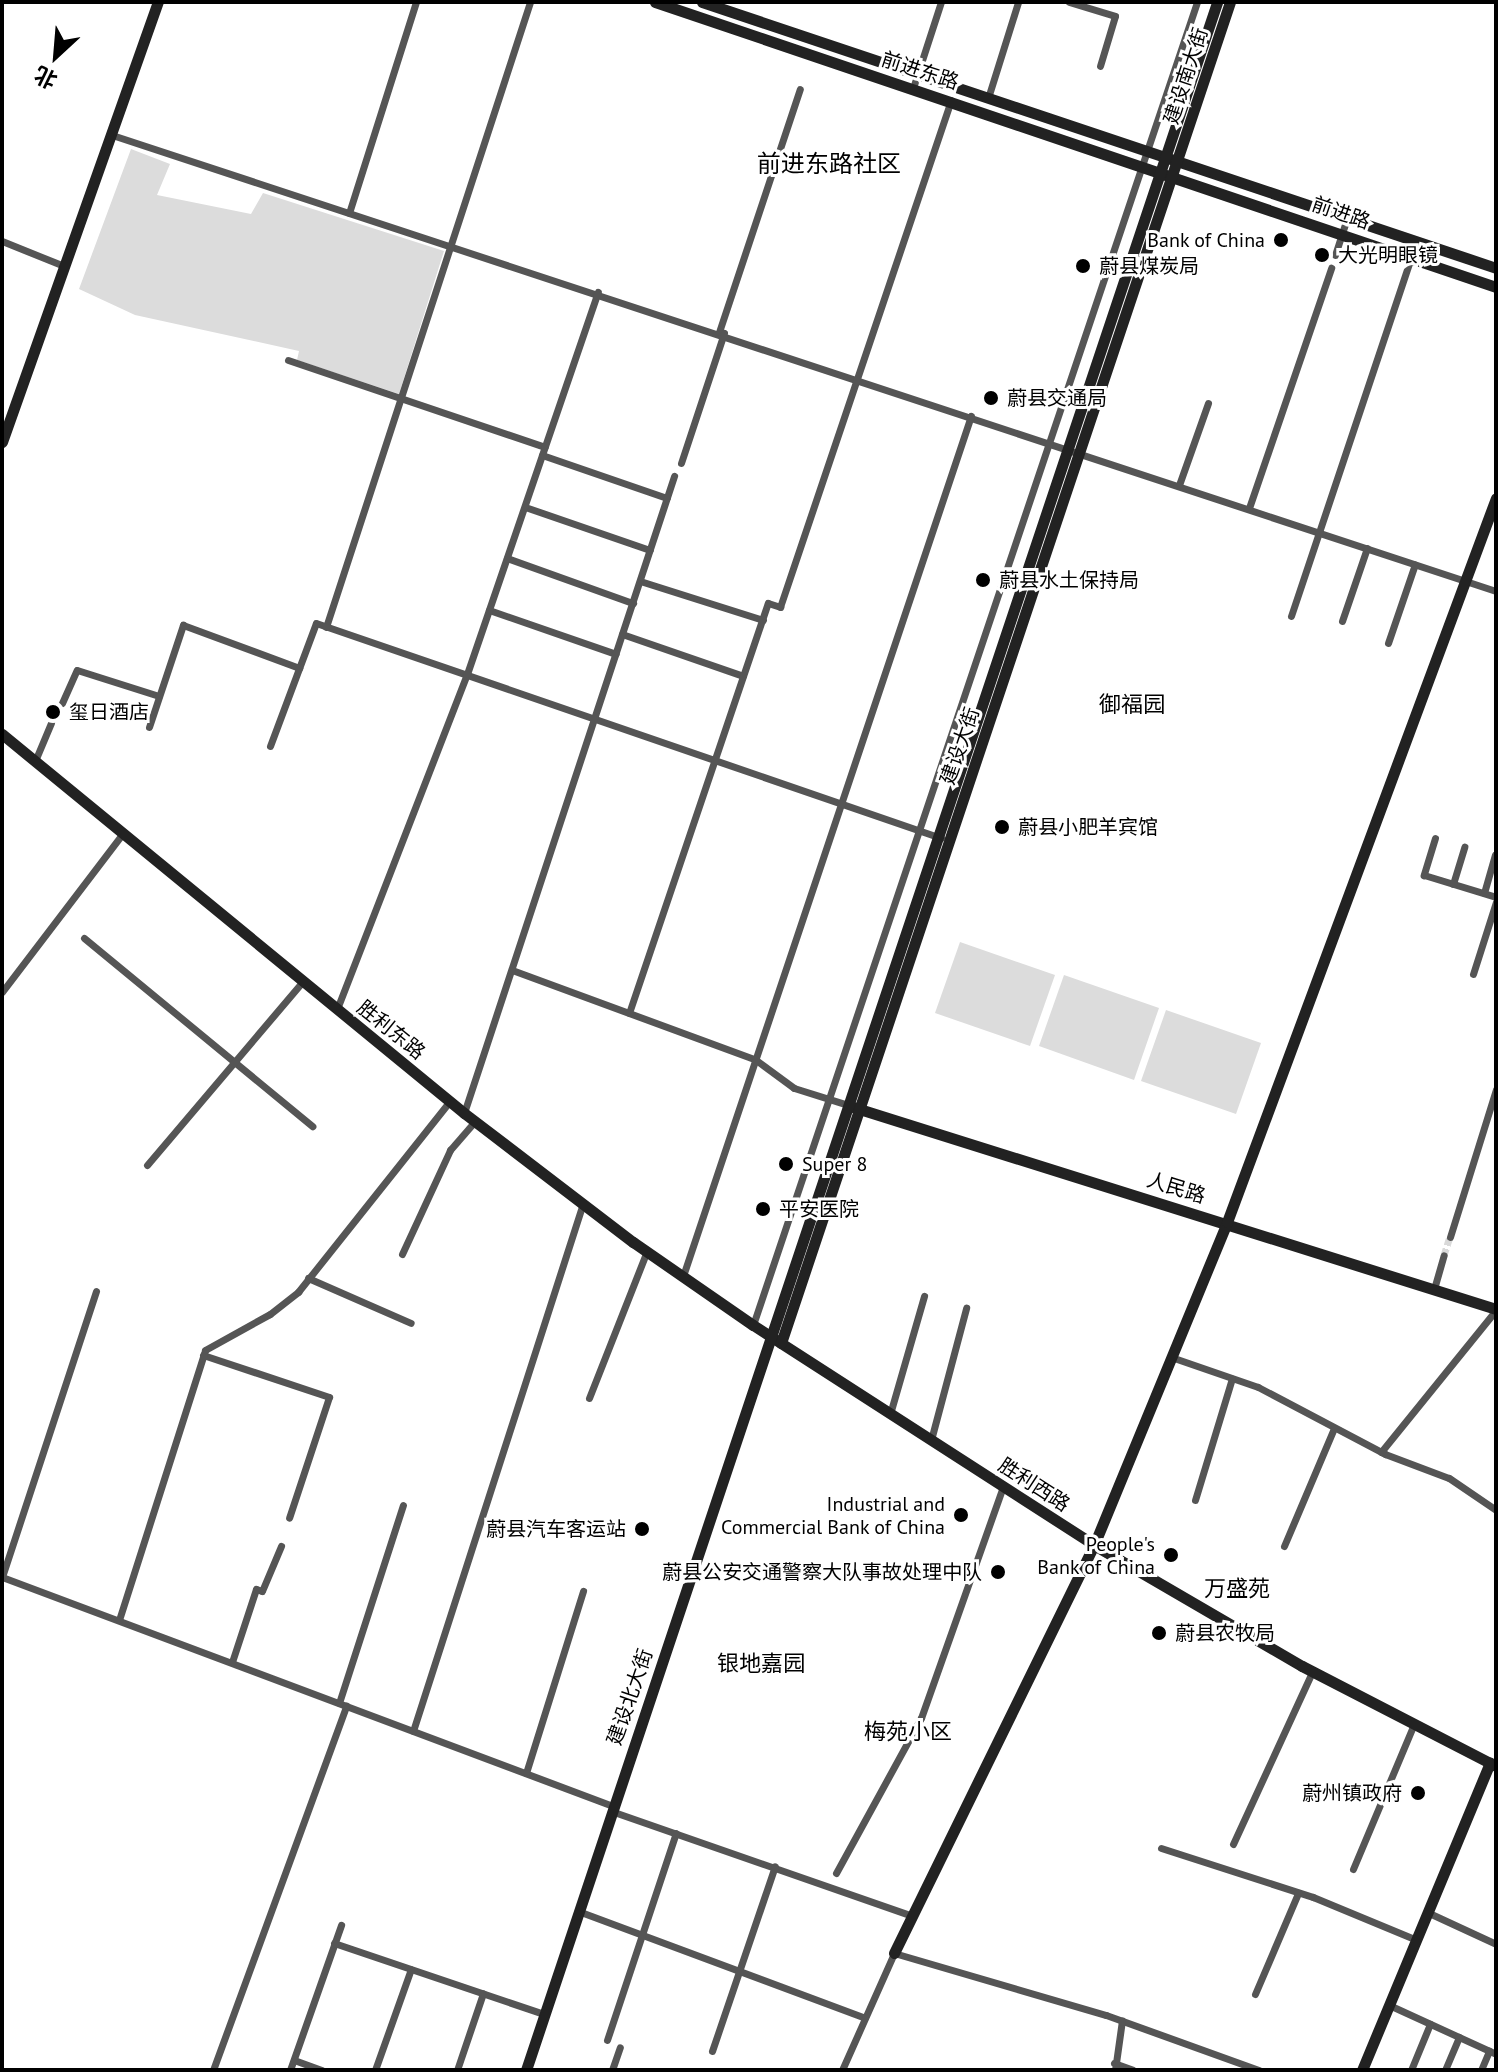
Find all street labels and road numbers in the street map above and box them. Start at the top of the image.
street label: 建设南大街 [1159,25,1213,127]
street label: 前进东路 [878,47,962,95]
street label: 前进路 [1309,192,1373,234]
street label: 建设大街 [936,704,984,788]
street label: 胜利东路 [352,996,430,1064]
street label: 人民路 [1144,1168,1208,1208]
street label: 胜利西路 [994,1453,1074,1517]
street label: 建设北大街 [602,1646,658,1748]

